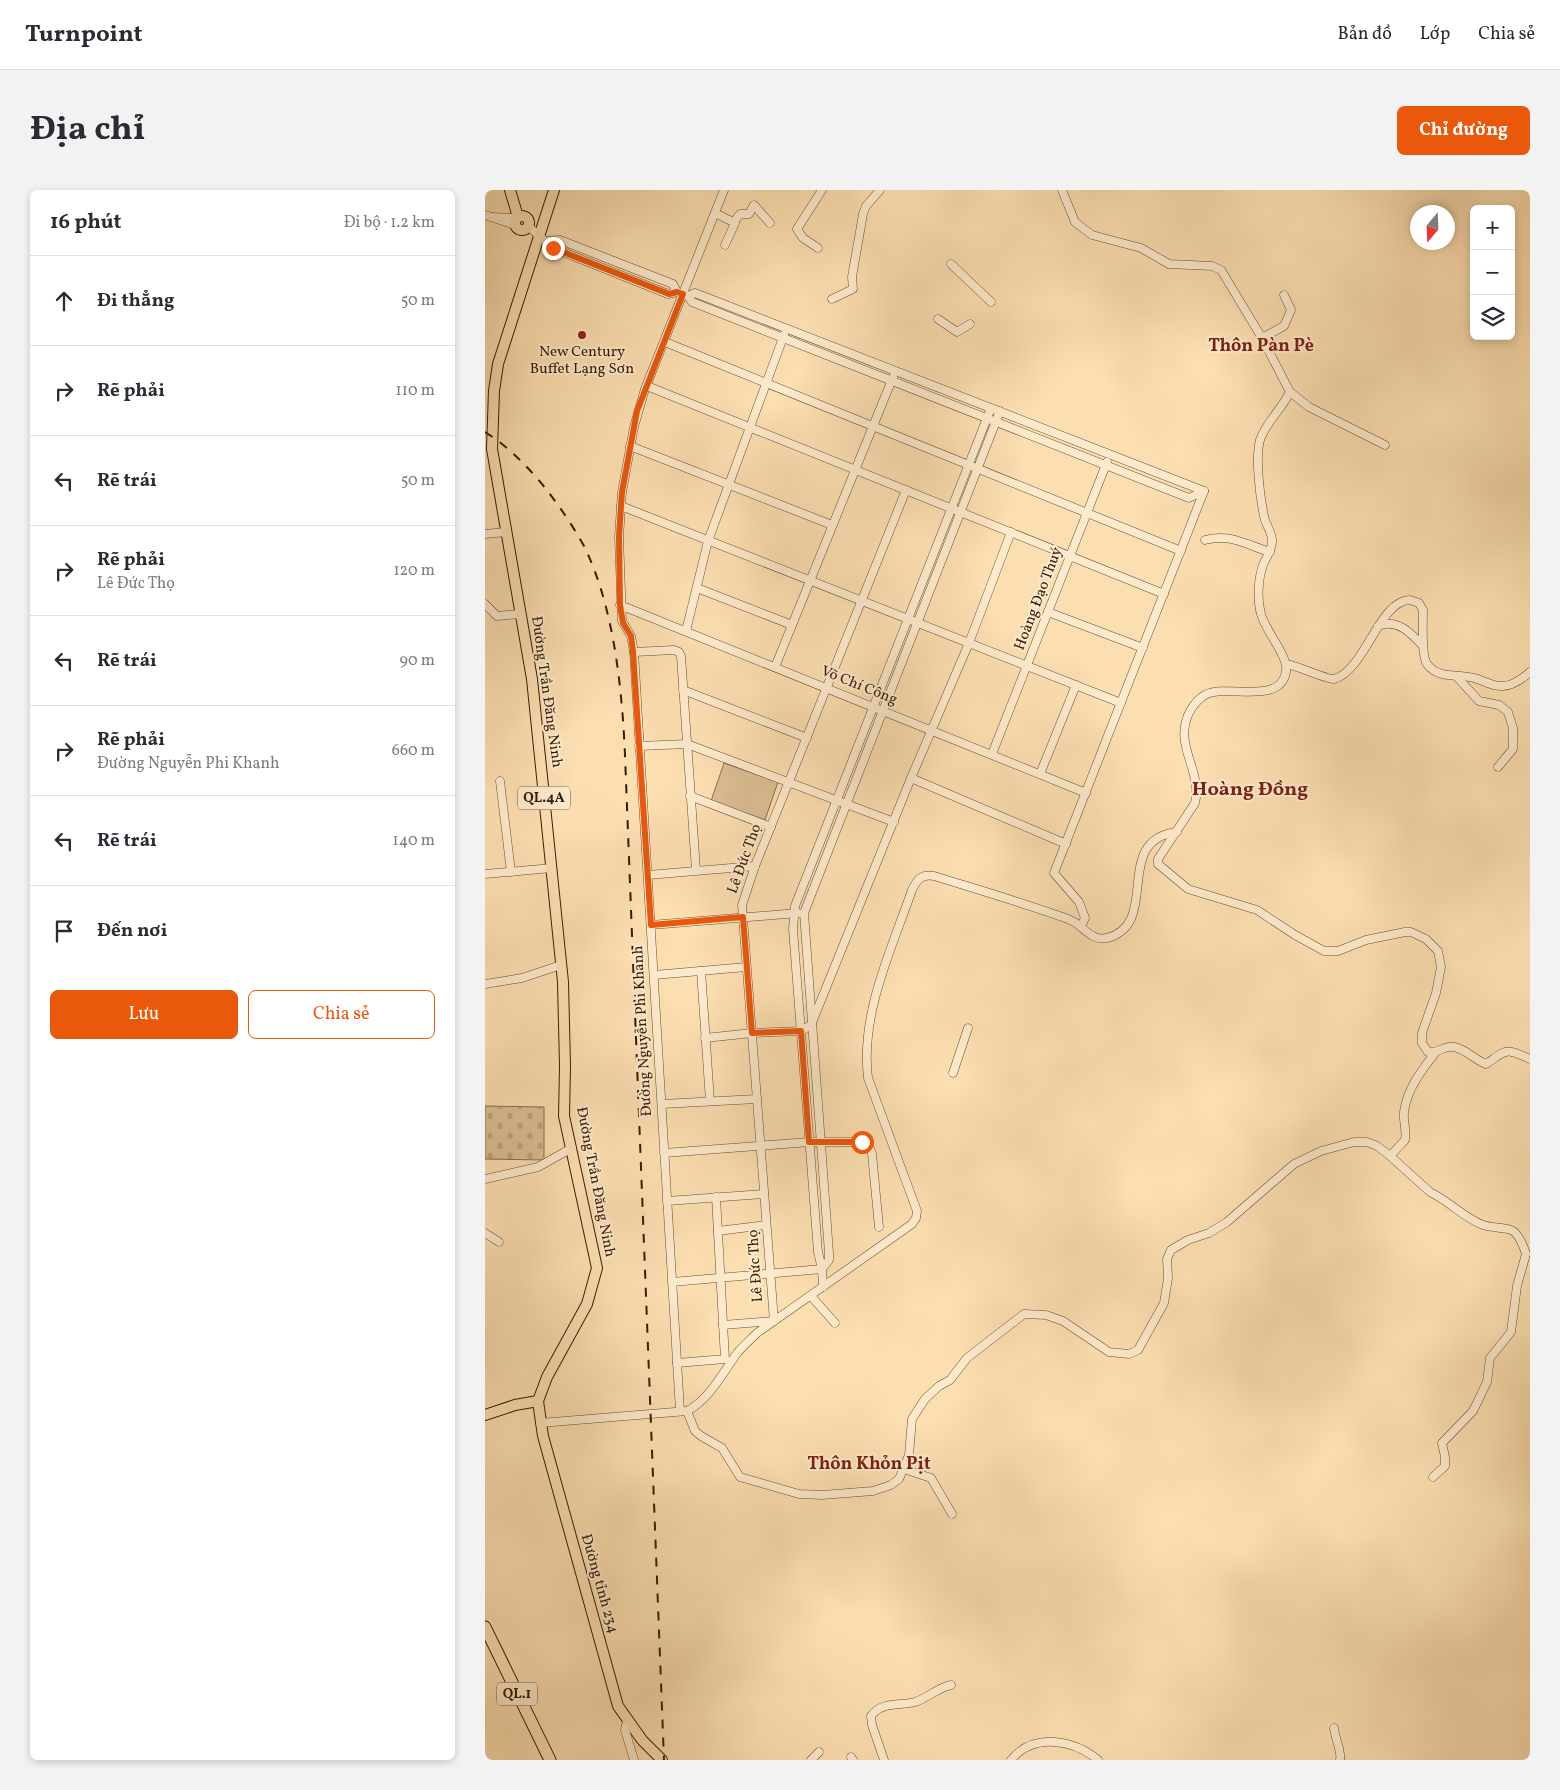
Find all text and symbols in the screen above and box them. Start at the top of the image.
text: Turnpoint [25,18,143,52]
text: Bản đồ [1338,22,1392,47]
text: Lớp [1420,22,1450,47]
text: Chia sẻ [1478,22,1535,47]
text: Địa chỉ [30,106,145,154]
button: Chỉ đường [1397,106,1530,155]
north arrow [1410,205,1455,250]
map controls [1470,205,1515,340]
button: + [1470,205,1515,250]
text: 16 phút [50,208,121,237]
text: Đi bộ · 1.2 km [344,212,435,234]
route end [542,237,565,260]
button: − [1470,250,1515,295]
icon: ahead [50,287,78,315]
text: Đi thẳng [97,288,174,314]
text: 50 m [401,290,435,312]
button: layers [1470,295,1515,340]
marker: New Century Buffet Lạng Sơn [576,329,588,341]
district label: Thôn Pàn Pè [1208,334,1314,359]
place label: New Century Buffet Lạng Sơn [530,342,634,380]
icon: right [50,377,78,405]
text: Rẽ phải [97,378,165,404]
text: 110 m [396,380,435,402]
icon: left [50,467,78,495]
text: Rẽ trái [97,468,157,494]
text: 50 m [401,470,435,492]
street label: Hoàng Đạo Thuý [1010,544,1068,654]
text: Rẽ phải [97,547,165,573]
icon: right [50,557,78,585]
text: 120 m [393,560,435,582]
text: Lê Đức Thọ [97,573,175,595]
street label: Đường Trần Đăng Ninh [525,615,567,769]
icon: left [50,647,78,675]
text: Rẽ trái [97,648,157,674]
text: 90 m [399,650,435,672]
street label: Võ Chí Công [818,661,901,711]
text: Rẽ phải [97,727,165,753]
icon: right [50,737,78,765]
text: 660 m [392,740,435,762]
text: Đường Nguyễn Phi Khanh [97,753,280,775]
district label: Hoàng Đồng [1192,776,1308,804]
road number: QL.4A [518,786,570,810]
street label: Lê Đức Thọ [723,821,767,897]
icon: left [50,827,78,855]
text: Rẽ trái [97,828,157,854]
text: 140 m [393,830,435,852]
icon: arrive [50,917,78,945]
text: Đến nơi [97,918,167,944]
street label: Đường Nguyễn Phi Khanh [628,945,658,1117]
button: Lưu [50,990,238,1039]
button: Chia sẻ [248,990,435,1039]
street label: Đường Trần Đăng Ninh [570,1105,620,1259]
route start [851,1131,874,1154]
street label: Lê Đức Thọ [743,1229,769,1303]
district label: Thôn Khỏn Pịt [807,1452,931,1477]
street label: Đường tỉnh 234 [575,1532,623,1636]
road number: QL.1 [497,1682,537,1706]

